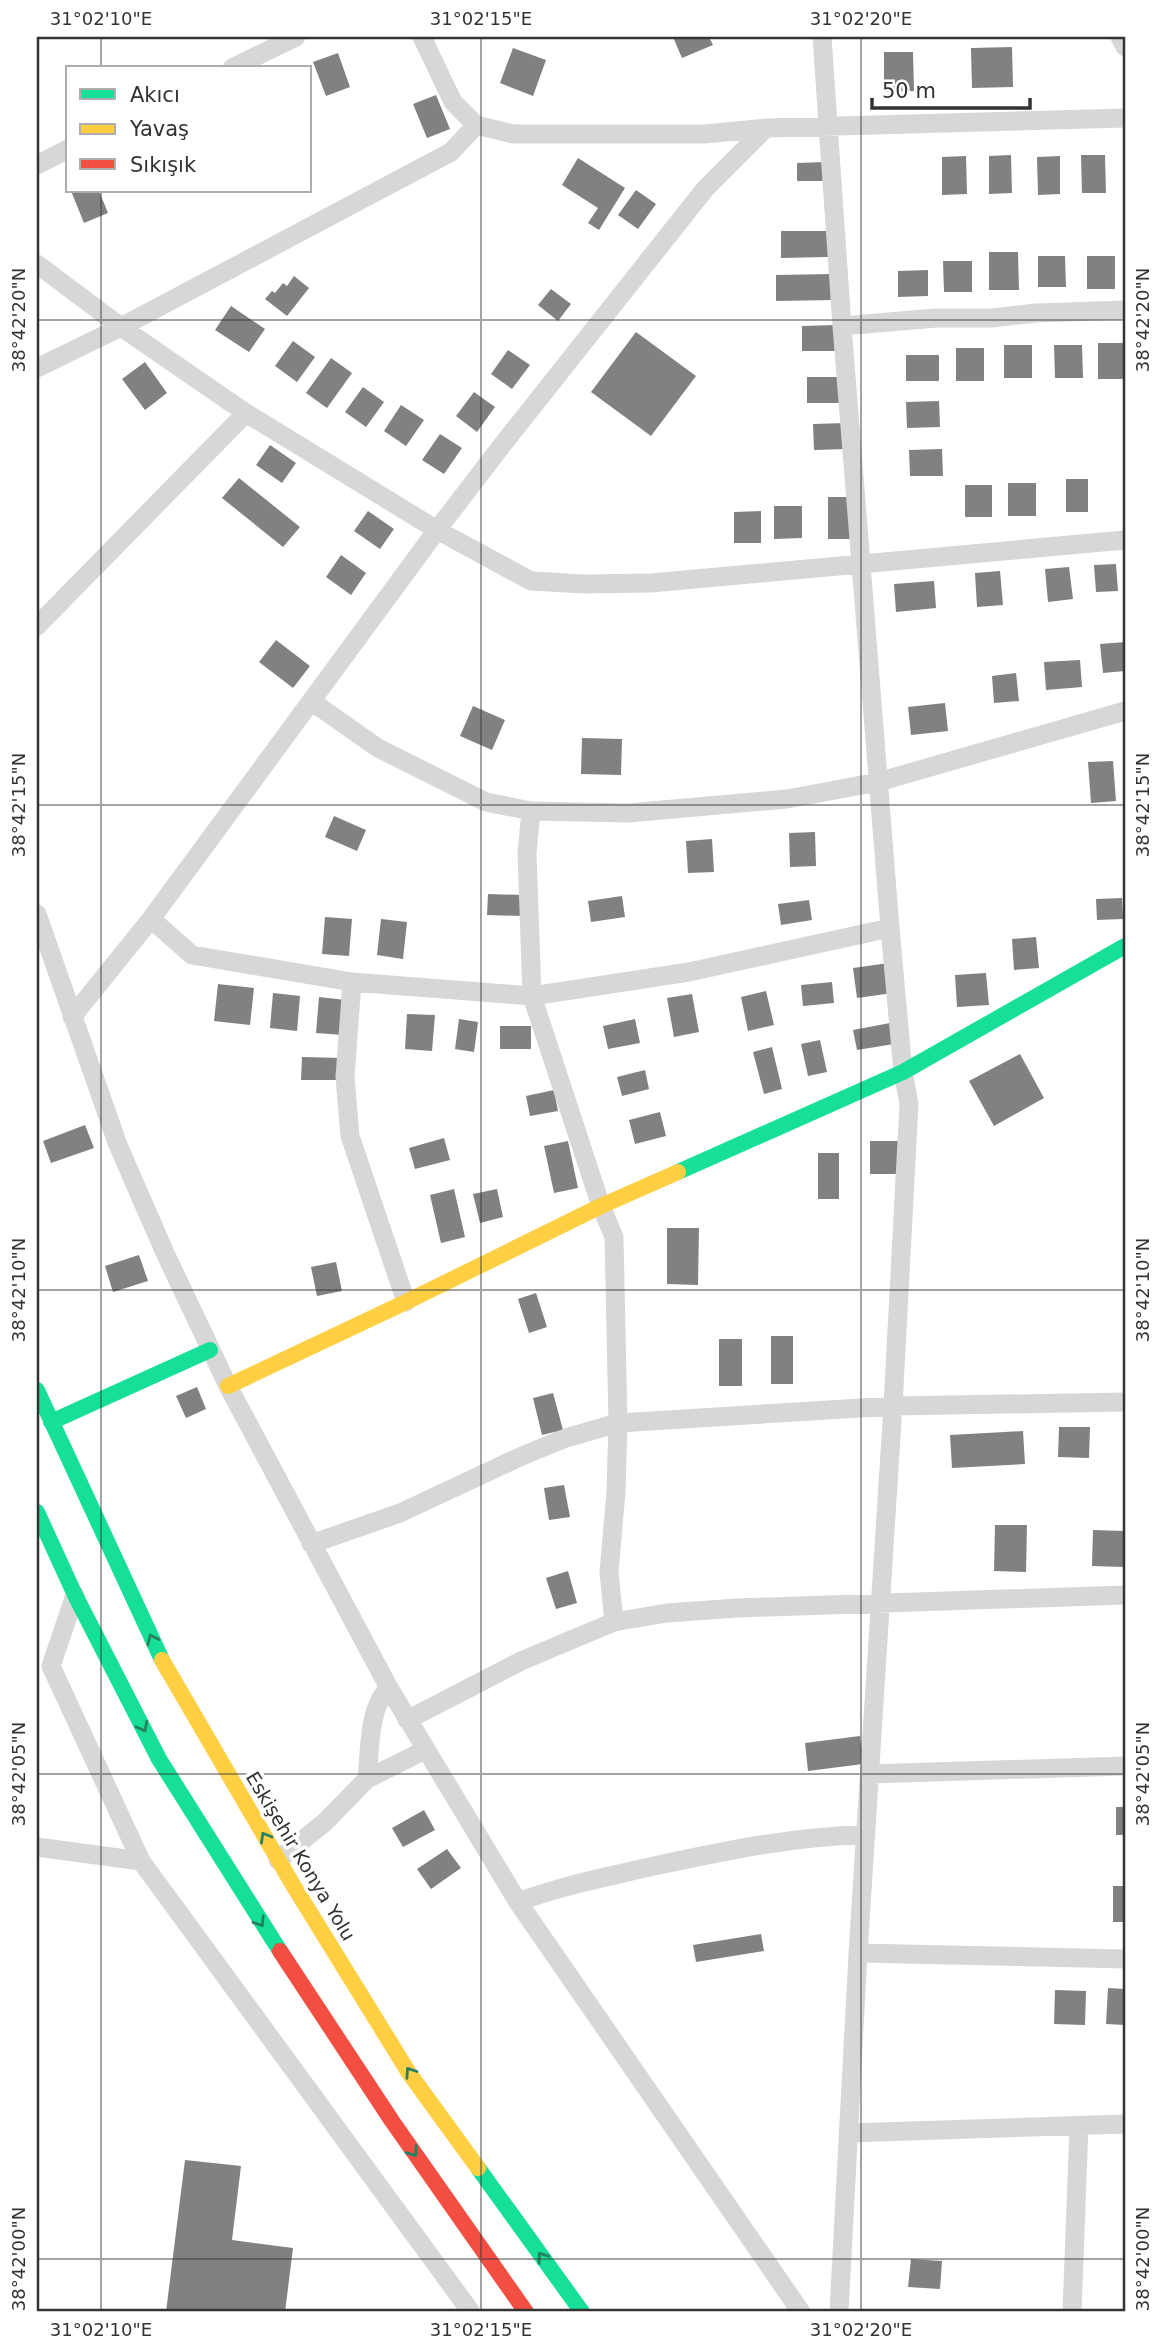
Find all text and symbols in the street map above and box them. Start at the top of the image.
text: 31°02'10"E [50,8,152,29]
text: 31°02'15"E [430,8,532,29]
text: 31°02'20"E [810,8,912,29]
legend [66,66,312,192]
scale bar [872,66,1029,110]
text: 50 m [882,79,936,103]
text: Akıcı [130,83,180,107]
text: Yavaş [129,117,189,141]
text: Sıkışık [130,153,197,177]
text: 38°42'20"N [8,268,29,372]
text: 38°42'20"N [1132,268,1153,372]
text: 38°42'15"N [8,753,29,857]
text: 38°42'15"N [1132,753,1153,857]
text: 38°42'10"N [8,1238,29,1342]
text: 38°42'10"N [1132,1238,1153,1342]
one-way arrow [146,1634,160,1647]
one-way arrow [134,1720,148,1732]
text: 38°42'05"N [8,1722,29,1826]
text: 38°42'05"N [1132,1722,1153,1826]
street label: Eskişehir Konya Yolu [242,1768,360,1944]
one-way arrow [260,1831,273,1844]
one-way arrow [252,1914,265,1927]
one-way arrow [405,2067,418,2080]
one-way arrow [405,2144,417,2157]
text: 38°42'00"N [8,2207,29,2311]
text: 38°42'00"N [1132,2207,1153,2311]
one-way arrow [538,2252,551,2265]
text: 31°02'10"E [50,2319,152,2340]
text: 31°02'15"E [430,2319,532,2340]
text: 31°02'20"E [810,2319,912,2340]

